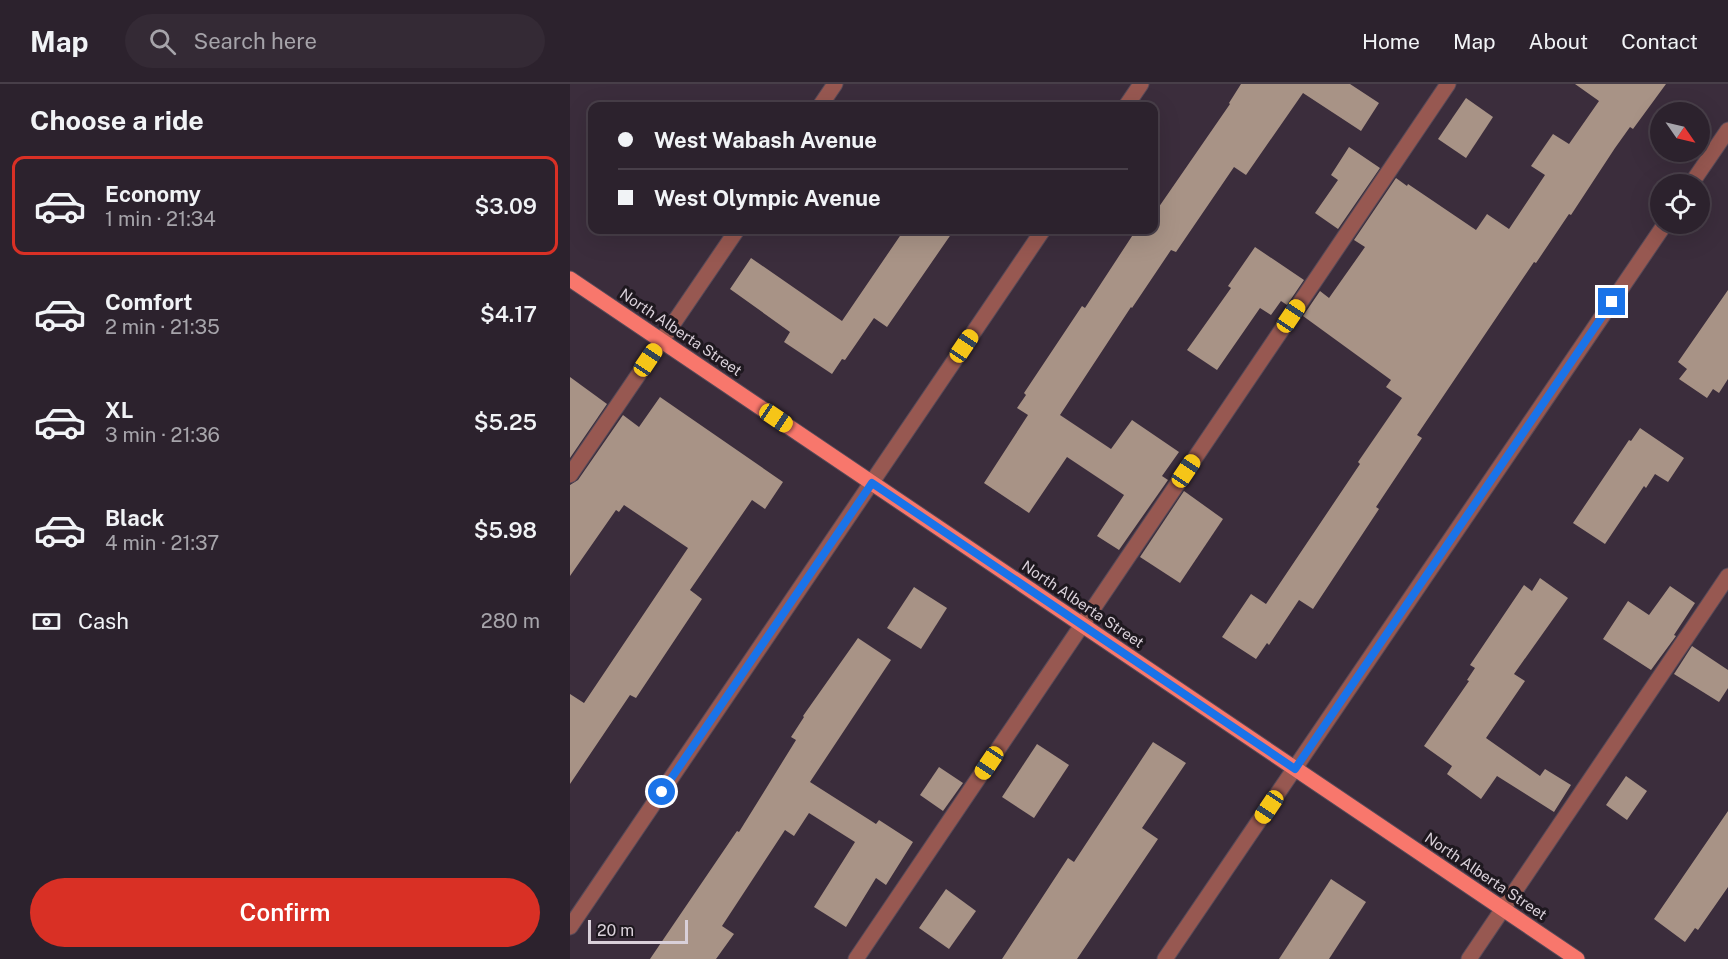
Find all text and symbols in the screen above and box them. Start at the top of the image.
search box [125,14,545,68]
text: Map [30,25,89,58]
icon: search [146,25,179,58]
text: Search here [194,28,317,54]
text: Home [1362,29,1420,54]
text: Map [1453,29,1496,54]
text: About [1529,29,1588,54]
text: Contact [1621,29,1698,54]
north arrow [1650,102,1710,162]
map controls [1650,102,1710,234]
text: Choose a ride [30,104,204,136]
text: West Wabash Avenue [654,127,877,153]
button: locate [1650,174,1710,234]
icon: car [33,179,87,233]
text: Economy [105,181,201,207]
text: West Olympic Avenue [654,185,881,211]
text: $3.09 [475,193,537,219]
text: 1 min · 21:34 [105,207,216,231]
street label: North Alberta Street [617,285,745,379]
icon: car [33,287,87,341]
route end [1598,288,1625,315]
text: Comfort [105,289,192,315]
car [1273,296,1309,336]
text: $4.17 [480,301,537,327]
text: 2 min · 21:35 [105,315,220,339]
car [946,326,982,366]
car [630,340,666,380]
icon: car [33,395,87,449]
text: XL [105,397,133,423]
car [756,400,796,436]
text: $5.25 [474,409,537,435]
text: 3 min · 21:36 [105,423,220,447]
car [1168,451,1204,491]
icon: car [33,503,87,557]
text: Black [105,505,164,531]
text: $5.98 [474,517,537,543]
text: 4 min · 21:37 [105,531,219,555]
street label: North Alberta Street [1019,557,1147,651]
icon: cash [30,605,63,638]
text: Cash [78,608,129,634]
text: 280 m [481,609,540,633]
car [971,743,1007,783]
route start [648,778,675,805]
car [1251,787,1287,827]
street label: North Alberta Street [1422,829,1550,923]
button: Confirm [30,878,540,947]
scale bar [588,917,688,944]
text: 20 m [597,921,634,940]

